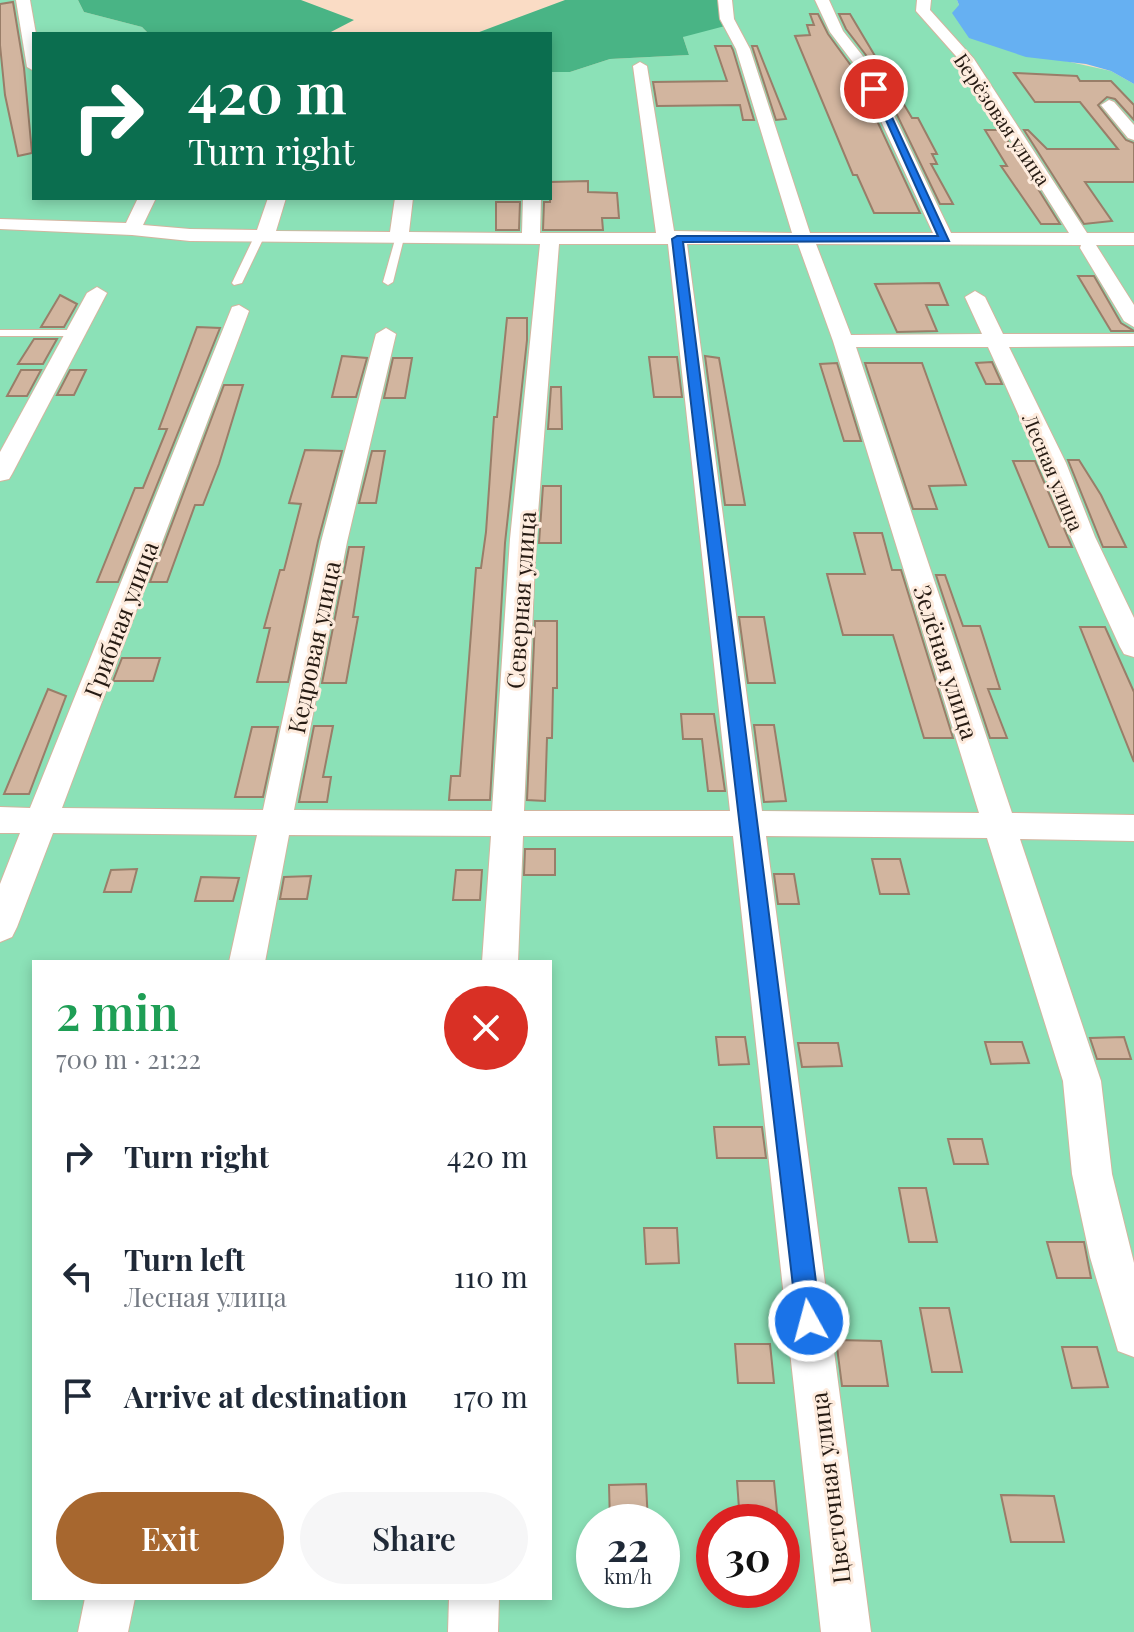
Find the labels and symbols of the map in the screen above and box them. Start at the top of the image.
street label: Берёзовая улица [949,47,1057,191]
pin [840,55,908,123]
street label: Лесная улица [1017,408,1091,535]
street label: Северная улица [498,510,542,690]
street label: Грибная улица [75,536,165,702]
street label: Кедровая улица [279,558,347,736]
street label: Зелёная улица [907,581,987,743]
position arrow [767,1279,851,1363]
street label: Цветочная улица [801,1390,857,1586]
speed limit sign: 30 [696,1504,800,1608]

